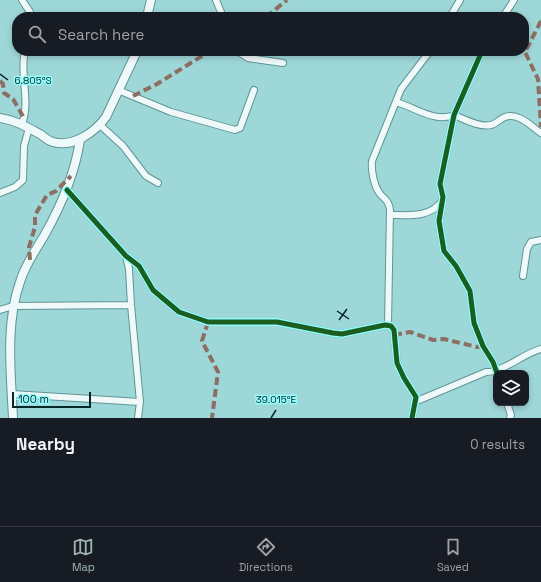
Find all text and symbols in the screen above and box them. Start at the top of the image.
search box [12,12,529,56]
icon: search [26,23,48,45]
text: Search here [58,25,144,44]
text: 6.805°S [14,74,52,87]
map controls [493,370,529,406]
button: layers [493,370,529,406]
scale bar [12,390,91,409]
text: 100 m [18,392,49,406]
text: 39.015°E [256,393,297,406]
text: Nearby [16,433,75,455]
text: 0 results [470,436,525,453]
tab: Map [72,536,95,574]
tab: Directions [239,536,293,574]
tab: Saved [437,536,469,574]

